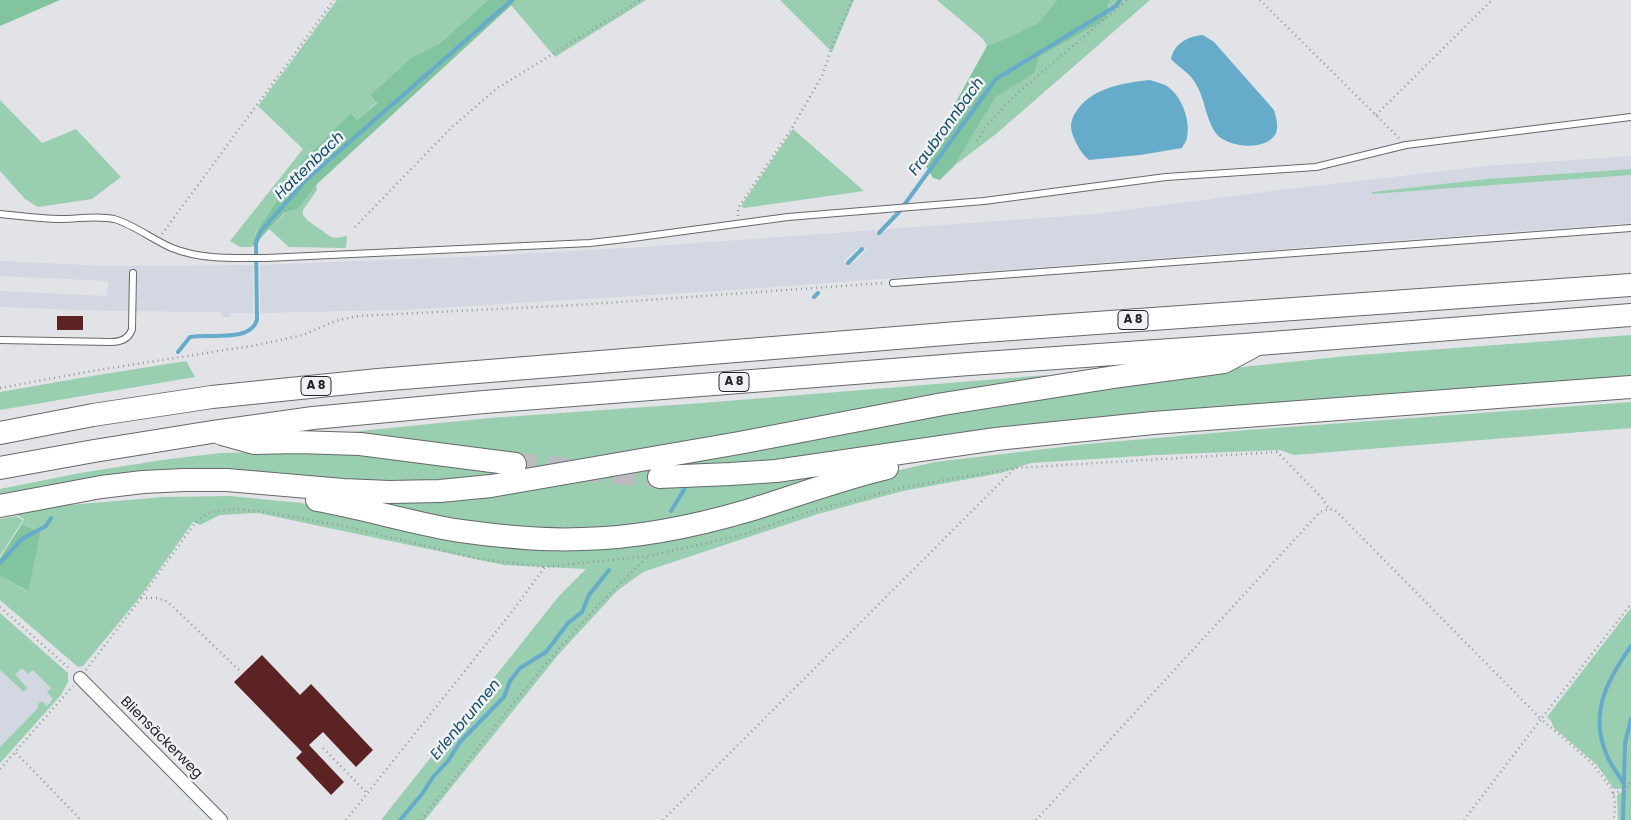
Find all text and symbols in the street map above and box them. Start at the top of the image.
water label: Fraubronnbach [906,75,988,179]
water label: Hattenbach [272,129,348,203]
road number: A 8 [1118,310,1148,330]
road number: A 8 [719,372,749,392]
road number: A 8 [301,376,331,396]
water label: Erlenbrunnen [427,676,505,764]
street label: Bliensäckerweg [116,693,206,783]

